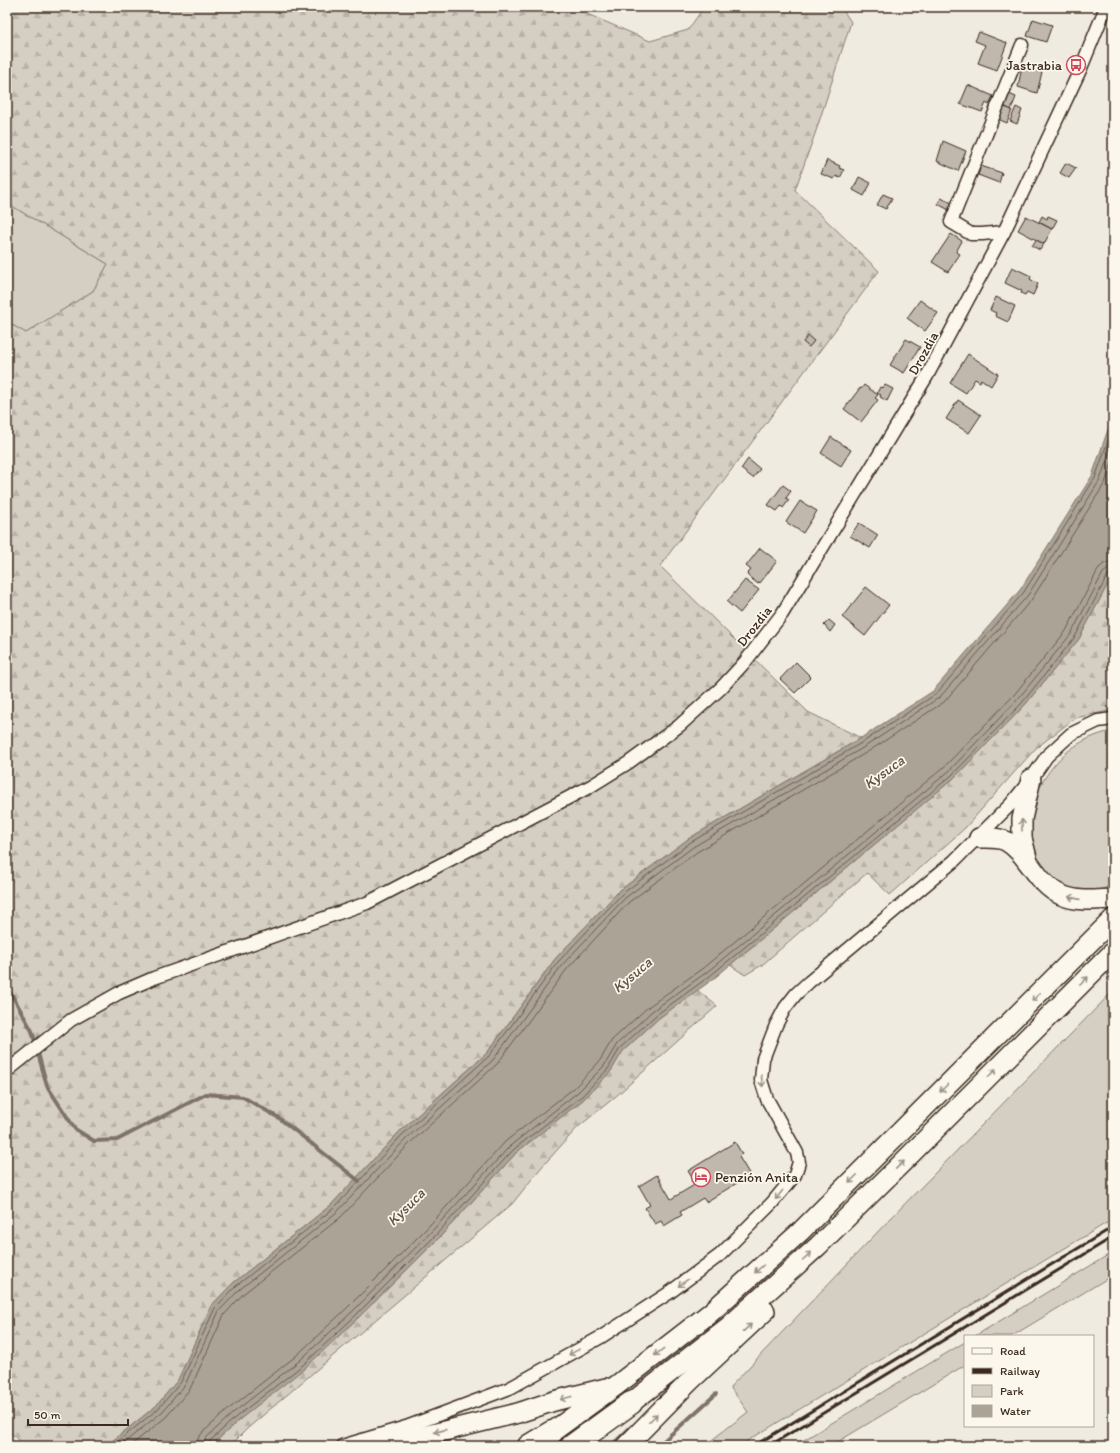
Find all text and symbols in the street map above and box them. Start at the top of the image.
bus stop icon: Jastrabia [1065,54,1087,76]
place label: Jastrabia [1006,57,1063,74]
street label: Drozdia [905,328,943,378]
street label: Drozdia [733,602,776,650]
water label: Kysuca [860,751,908,793]
one-way arrow [1018,819,1026,832]
one-way arrow [1068,894,1081,902]
water label: Kysuca [609,953,656,997]
one-way arrow [1079,976,1089,986]
one-way arrow [1031,992,1041,1002]
one-way arrow [987,1068,997,1078]
one-way arrow [758,1074,766,1087]
one-way arrow [939,1083,949,1093]
one-way arrow [895,1161,905,1170]
hotel icon: Penzión Anita [690,1166,712,1188]
place label: Penzión Anita [715,1169,799,1186]
one-way arrow [848,1174,858,1184]
water label: Kysuca [383,1184,429,1230]
one-way arrow [774,1190,783,1200]
one-way arrow [802,1251,812,1261]
one-way arrow [754,1264,764,1273]
one-way arrow [678,1278,689,1287]
one-way arrow [742,1323,752,1333]
legend [964,1335,1094,1427]
text: Road [1000,1344,1026,1358]
one-way arrow [654,1348,665,1356]
one-way arrow [568,1349,580,1356]
text: Railway [1000,1364,1040,1378]
text: Park [1000,1384,1024,1398]
one-way arrow [560,1395,573,1402]
scale bar [28,1401,128,1427]
text: Water [1000,1404,1031,1418]
text: 50 m [34,1408,60,1422]
one-way arrow [648,1413,658,1423]
one-way arrow [434,1428,447,1436]

